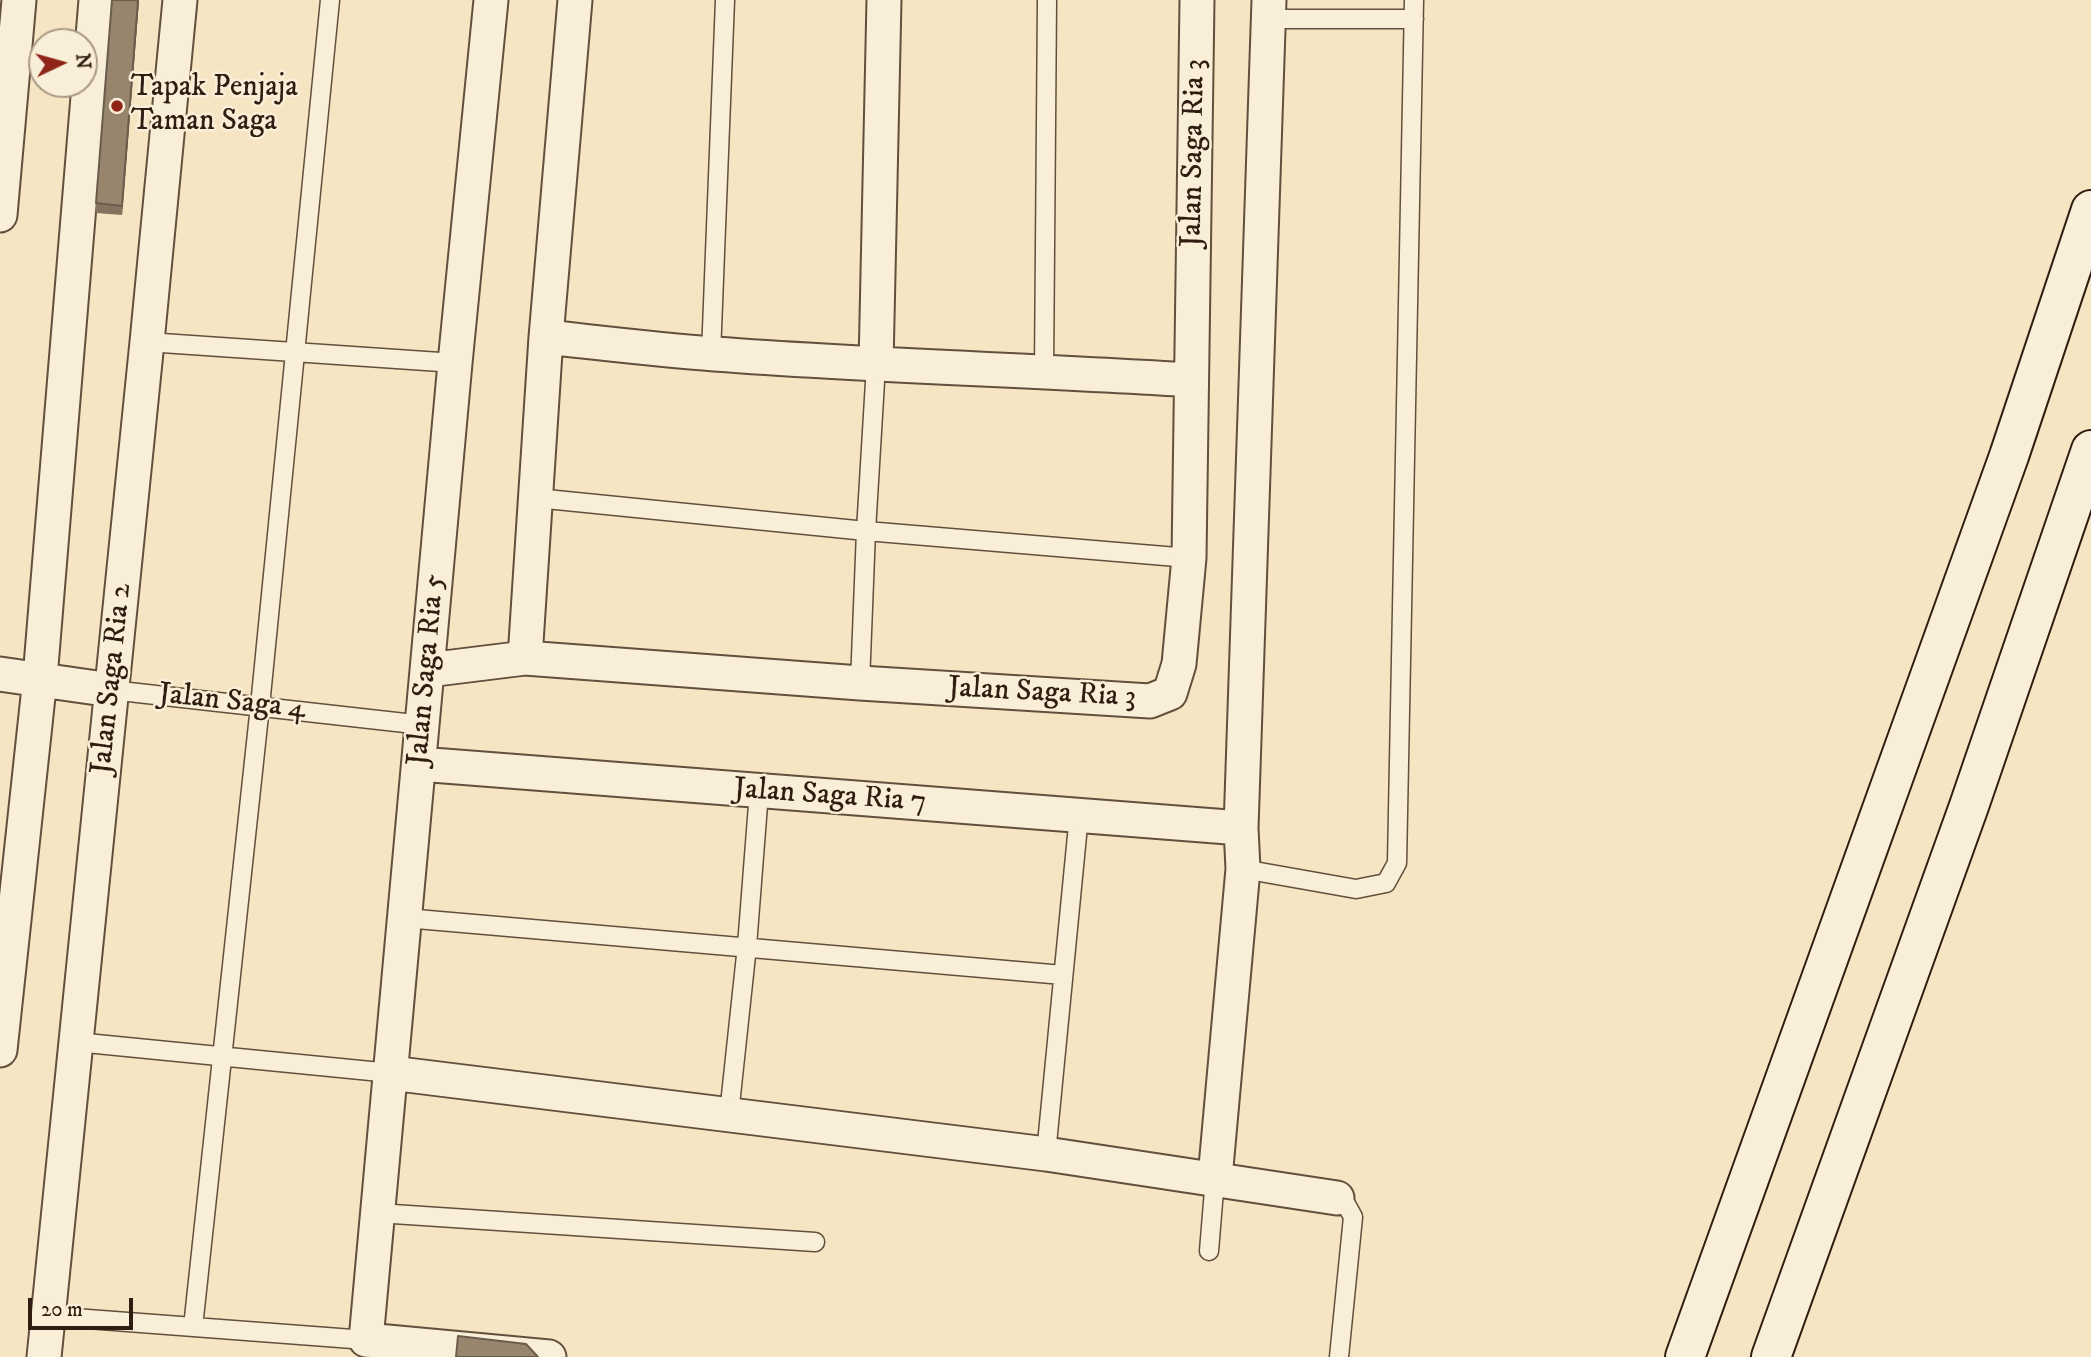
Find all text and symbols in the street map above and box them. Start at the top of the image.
north arrow [28,28,98,98]
text: N [70,53,95,70]
street label: Jalan Saga Ria 3 [1175,59,1215,247]
place label: Tapak Penjaja Taman Saga [131,71,298,141]
marker: Tapak Penjaja Taman Saga [109,98,125,114]
street label: Jalan Saga Ria 5 [402,573,454,767]
street label: Jalan Saga Ria 2 [85,582,141,776]
street label: Jalan Saga Ria 3 [947,671,1137,717]
street label: Jalan Saga 4 [157,677,307,729]
street label: Jalan Saga Ria 7 [733,772,927,822]
scale bar [32,1284,136,1328]
text: 20 m [41,1297,83,1323]

